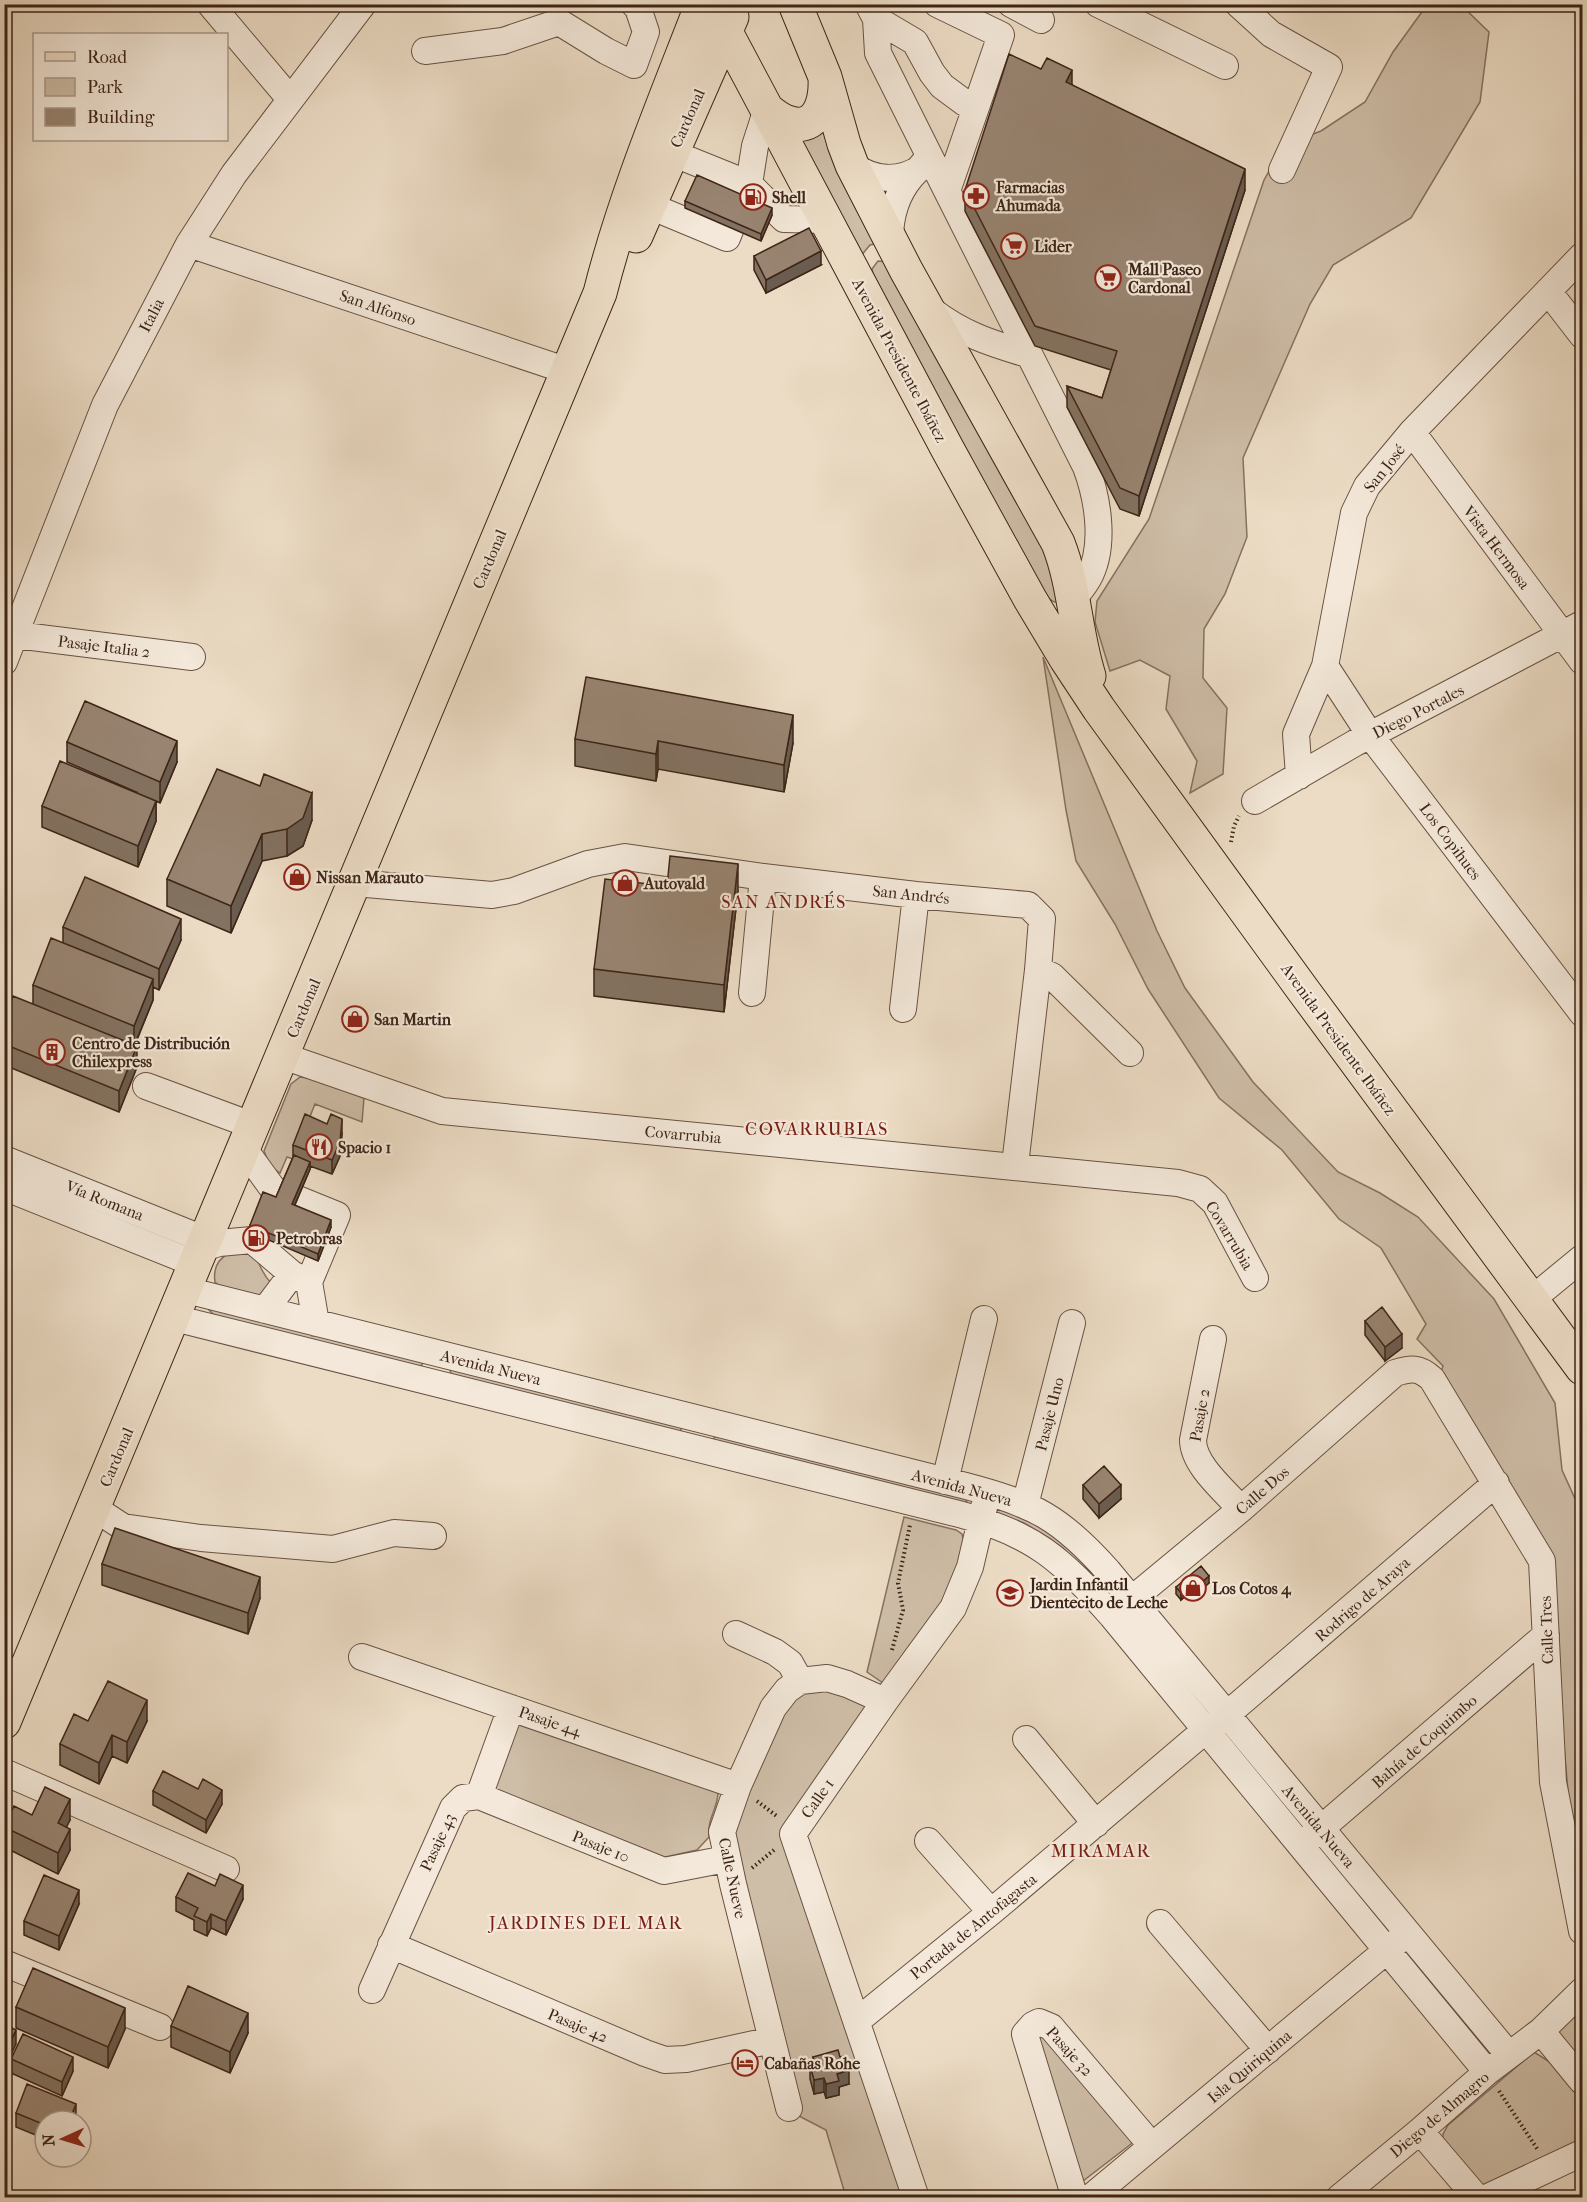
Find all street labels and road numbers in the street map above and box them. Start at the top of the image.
street label: Cardonal [666,85,709,151]
street label: Avenida Presidente Ibáñez [848,274,951,445]
street label: San Alfonso [337,286,419,329]
street label: Italia [135,294,168,335]
street label: San José [1360,440,1409,496]
street label: Vista Hermosa [1459,501,1534,593]
street label: Cardonal [468,526,511,592]
street label: Pasaje Italia 2 [57,631,151,662]
street label: Diego Portales [1369,680,1467,743]
street label: Los Copihues [1416,799,1486,883]
street label: San Andrés [872,881,950,908]
street label: Avenida Presidente Ibáñez [1277,959,1400,1119]
street label: Cardonal [282,975,325,1041]
street label: Covarrubia [644,1122,723,1147]
street label: Vía Romana [62,1176,147,1225]
street label: Covarrubia [1202,1197,1258,1274]
street label: Avenida Nueva [438,1346,544,1389]
street label: Pasaje Uno [1031,1375,1068,1453]
street label: Pasaje 2 [1185,1387,1214,1443]
street label: Cardonal [95,1424,138,1490]
street label: Calle Dos [1232,1462,1293,1519]
street label: Avenida Nueva [909,1465,1015,1510]
street label: Rodrigo de Araya [1311,1553,1414,1646]
street label: Calle Tres [1536,1595,1557,1665]
street label: Bahía de Coquimbo [1368,1691,1481,1792]
street label: Pasaje 44 [516,1702,584,1741]
street label: Calle 1 [797,1775,838,1822]
street label: Avenida Nueva [1278,1780,1359,1872]
street label: Pasaje 43 [416,1810,459,1874]
street label: Pasaje 10 [569,1826,632,1867]
street label: Calle Nueve [715,1836,750,1920]
street label: Portada de Antofagasta [906,1869,1041,1983]
street label: Pasaje 42 [545,2004,611,2047]
street label: Pasaje 32 [1042,2023,1097,2080]
street label: Isla Quiriquina [1204,2025,1296,2107]
street label: Diego de Almagro [1386,2067,1493,2161]

